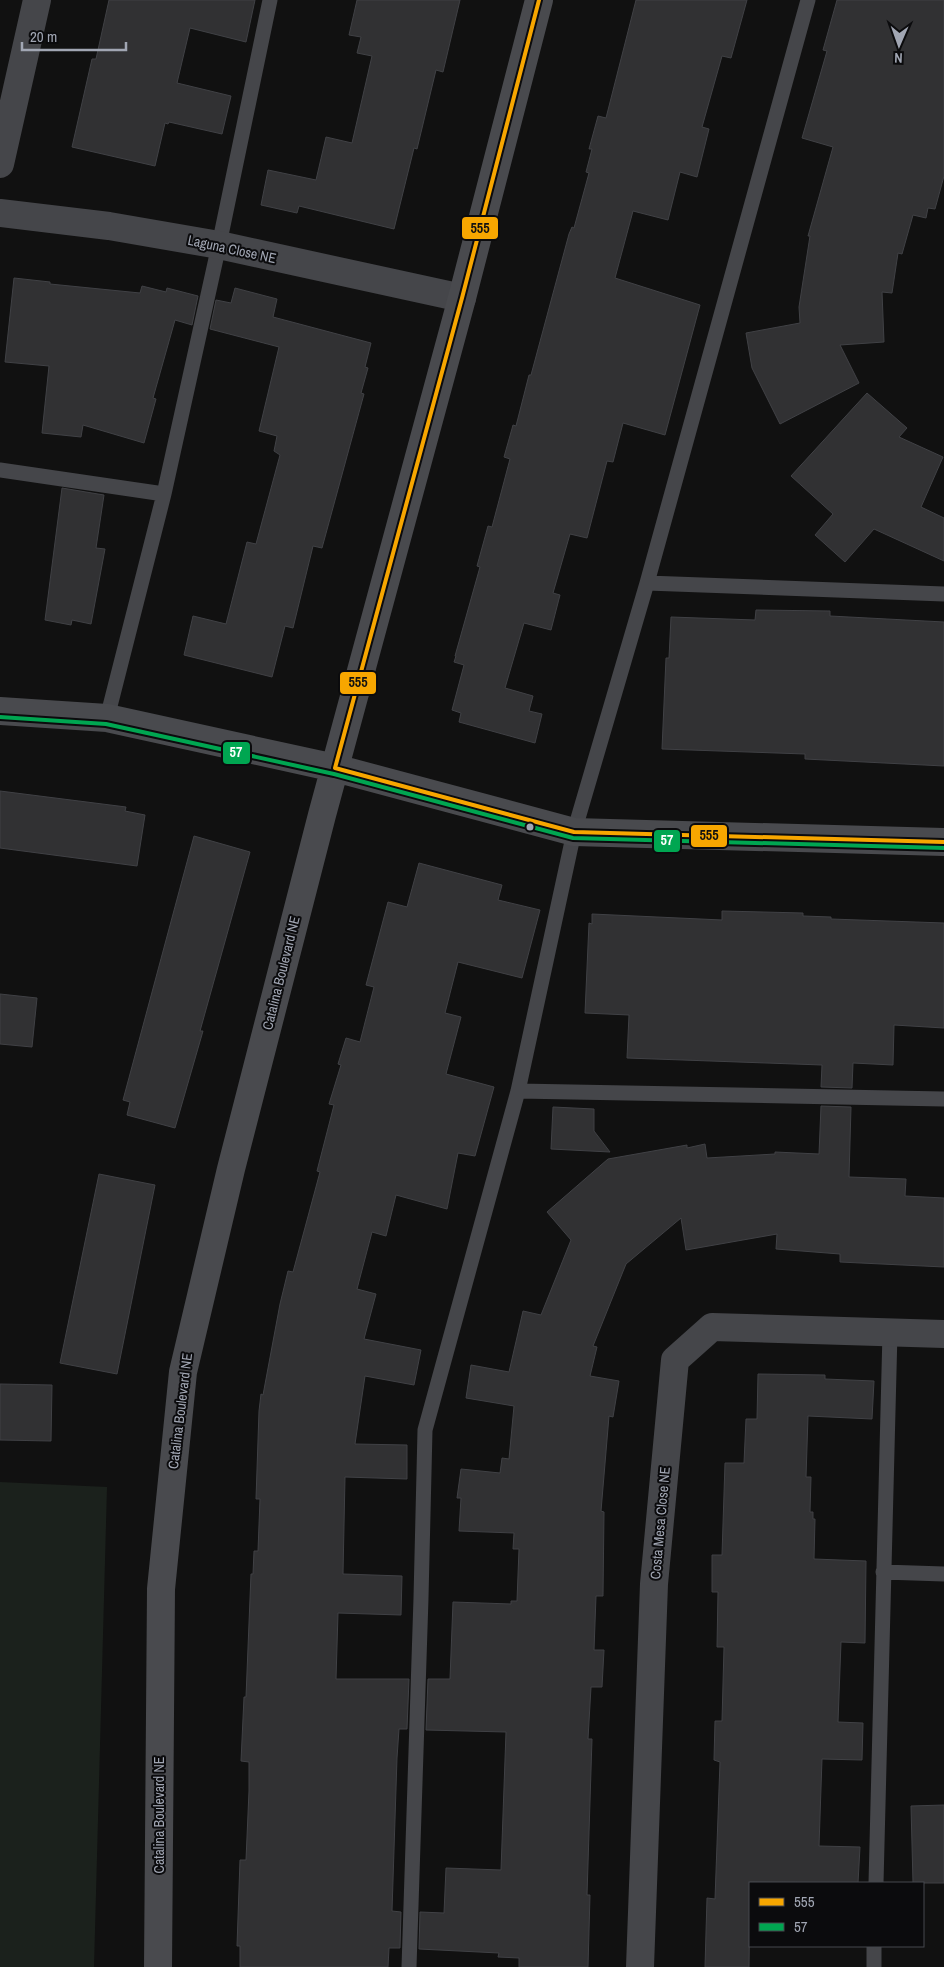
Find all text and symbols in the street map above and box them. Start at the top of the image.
scale bar [22,20,126,52]
north arrow [874,20,924,70]
text: 20 m [30,26,57,47]
text: N [894,49,903,67]
line badge: 555 [461,216,499,240]
text: 555 [470,219,490,237]
street label: Laguna Close NE [186,231,278,267]
line badge: 555 [339,671,377,695]
text: 555 [348,673,368,691]
line badge: 57 [222,741,251,765]
text: 57 [230,743,243,761]
unlabelled marker [525,822,535,832]
line badge: 555 [690,824,728,848]
text: 555 [699,826,719,844]
line badge: 57 [653,829,681,853]
text: 57 [661,831,674,849]
street label: Catalina Boulevard NE [258,914,304,1032]
street label: Catalina Boulevard NE [164,1352,196,1470]
street label: Costa Mesa Close NE [646,1466,674,1580]
street label: Catalina Boulevard NE [150,1757,168,1873]
legend [749,1882,924,1947]
text: 555 [794,1891,815,1912]
text: 57 [794,1916,808,1937]

